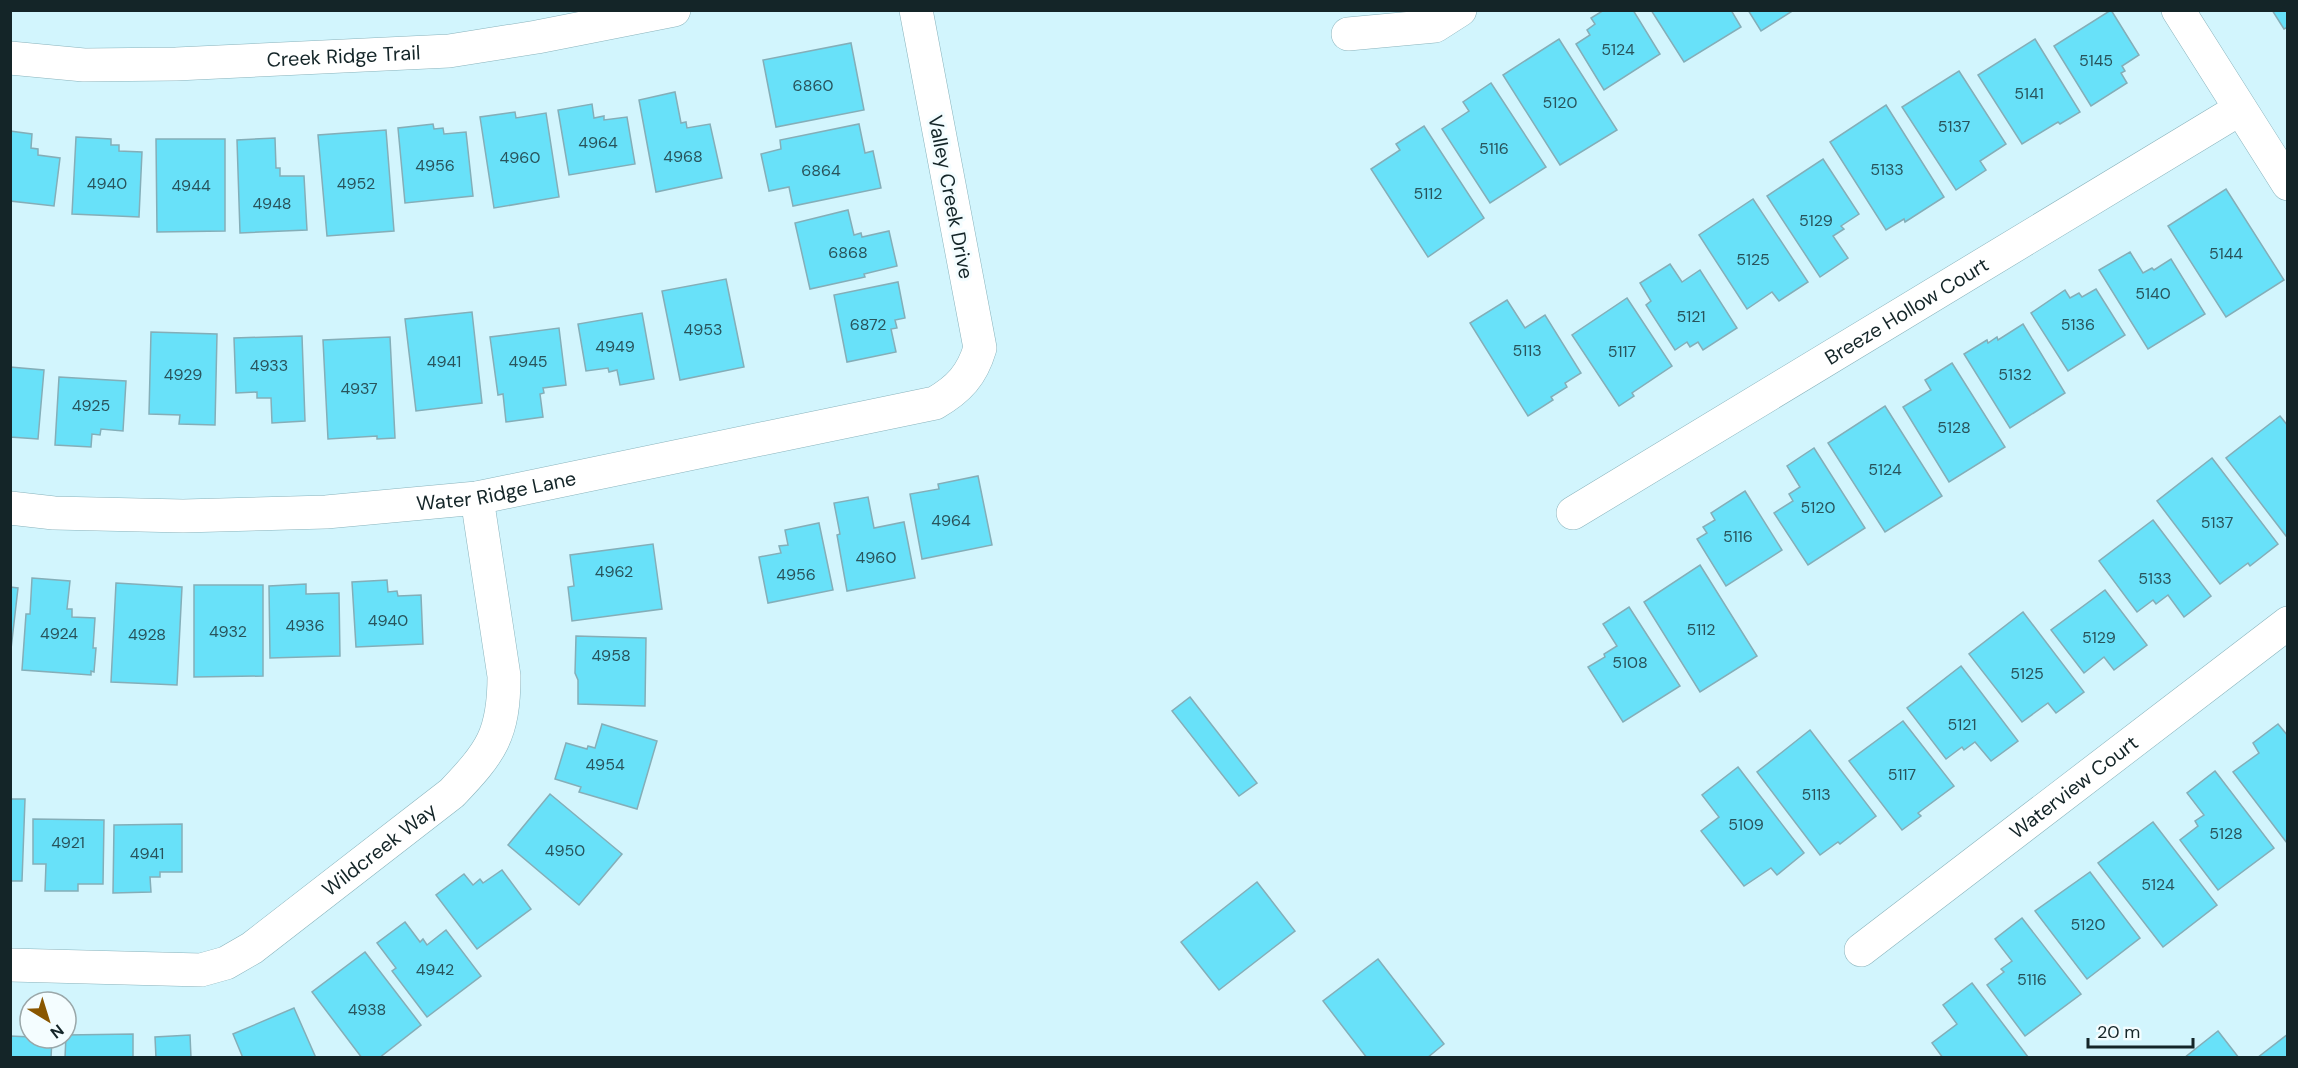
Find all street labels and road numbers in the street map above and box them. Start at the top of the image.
street label: Creek Ridge Trail [266,39,421,73]
street label: Valley Creek Drive [922,113,980,281]
street label: Breeze Hollow Court [1820,251,1993,371]
street label: Water Ridge Lane [415,465,578,517]
street label: Waterview Court [2004,729,2143,845]
street label: Wildcreek Way [317,797,442,902]

